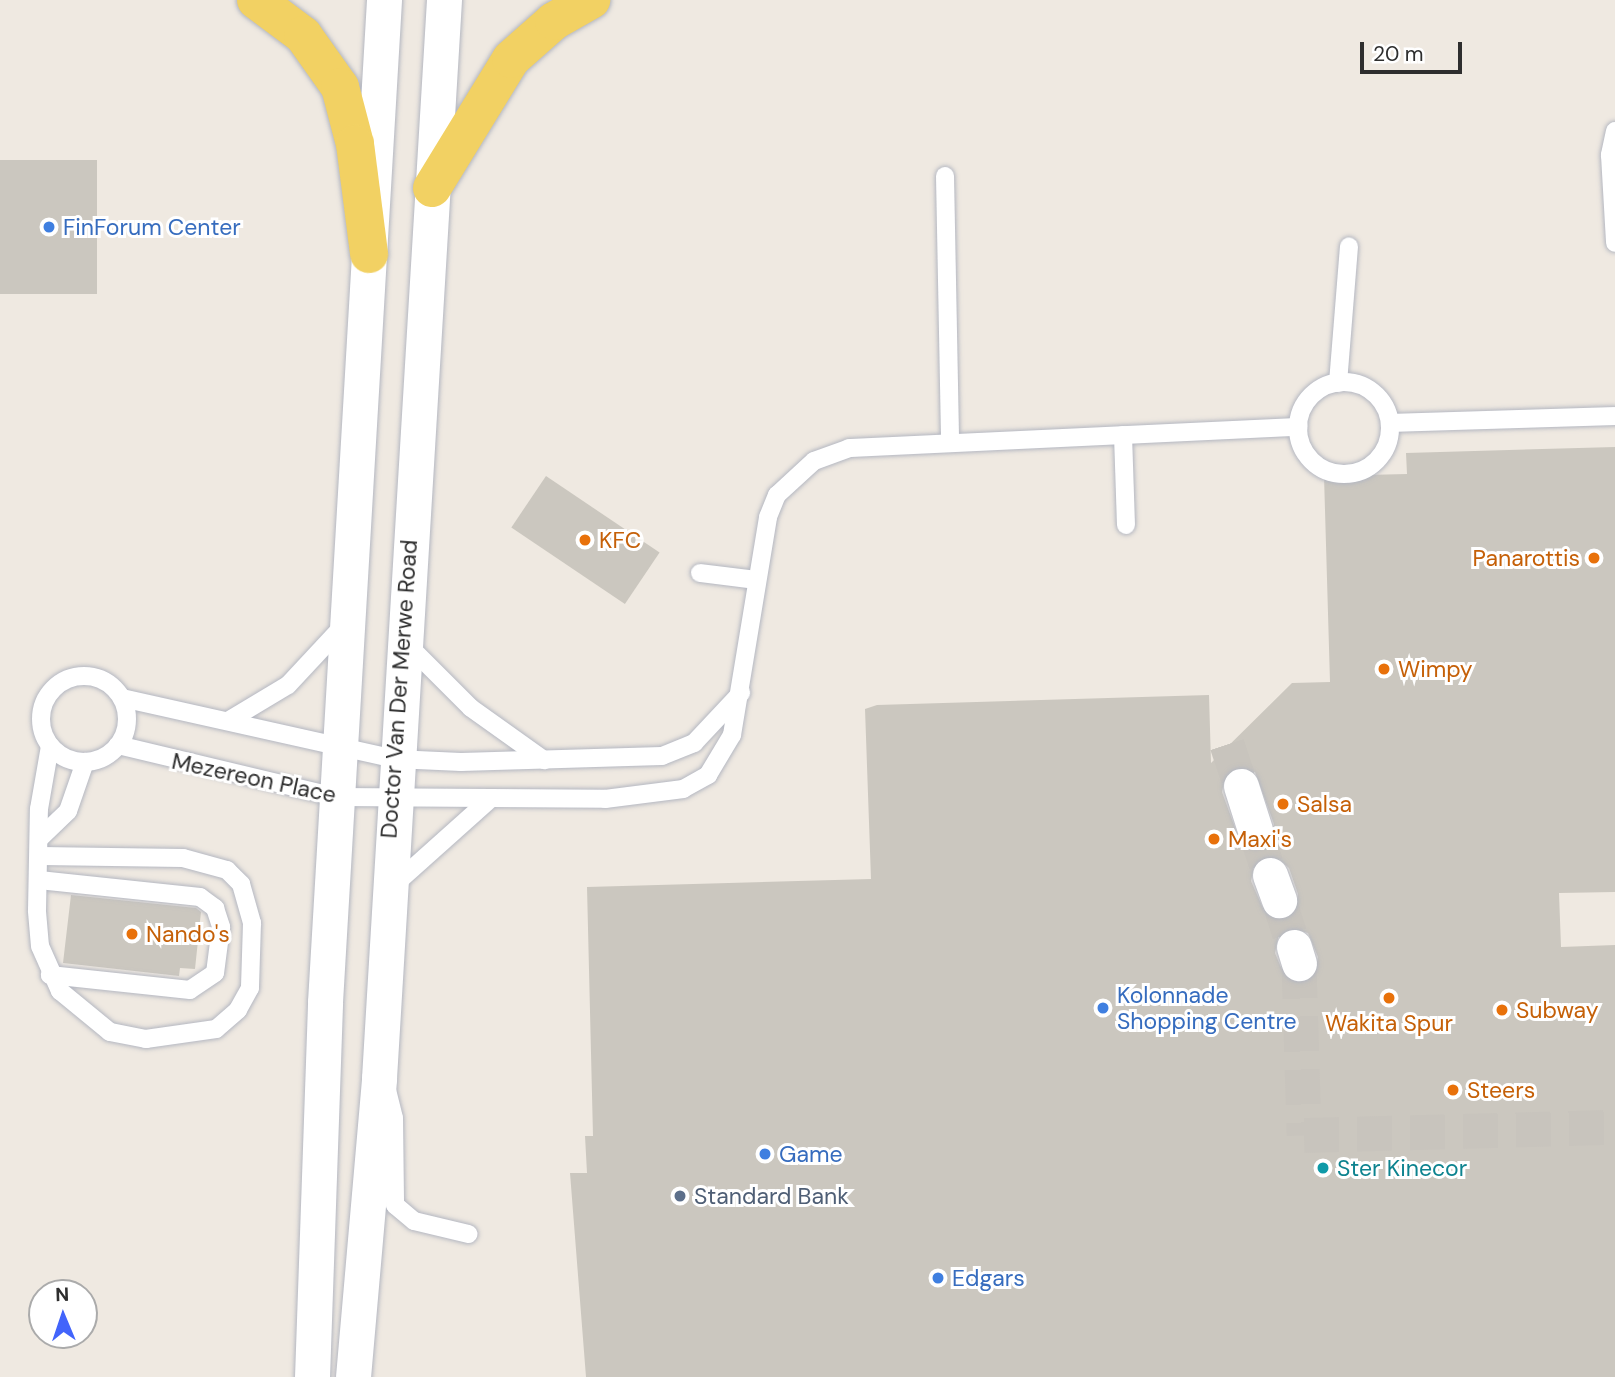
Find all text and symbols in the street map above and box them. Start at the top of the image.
scale bar [1363,28,1464,72]
text: 20 m [1373,40,1424,68]
place label: FinForum Center [63,213,241,241]
marker: FinForum Center [41,219,57,235]
place label: KFC [599,526,641,554]
marker: KFC [577,532,593,548]
street label: Doctor Van Der Merwe Road [375,539,423,839]
place label: Panarottis [1473,544,1580,572]
marker: Panarottis [1586,550,1602,566]
place label: Wimpy [1398,655,1473,683]
marker: Wimpy [1376,661,1392,677]
street label: Mezereon Place [169,747,339,809]
place label: Salsa [1297,790,1352,818]
marker: Salsa [1275,796,1291,812]
place label: Maxi's [1228,825,1292,853]
marker: Maxi's [1206,831,1222,847]
place label: Nando's [146,920,230,948]
marker: Nando's [124,926,140,942]
place label: Kolonnade Shopping Centre [1117,981,1297,1035]
marker: Wakita Spur [1381,990,1397,1006]
place label: Subway [1516,996,1599,1024]
marker: Kolonnade Shopping Centre [1095,1000,1111,1016]
marker: Subway [1494,1002,1510,1018]
place label: Wakita Spur [1325,1009,1453,1037]
place label: Steers [1467,1076,1535,1104]
marker: Steers [1445,1082,1461,1098]
place label: Game [779,1140,843,1168]
marker: Game [757,1146,773,1162]
place label: Ster Kinecor [1337,1154,1467,1182]
marker: Ster Kinecor [1315,1160,1331,1176]
place label: Standard Bank [694,1182,849,1210]
marker: Standard Bank [672,1188,688,1204]
place label: Edgars [952,1264,1025,1292]
marker: Edgars [930,1270,946,1286]
north arrow [28,1279,98,1349]
text: N [55,1282,70,1307]

